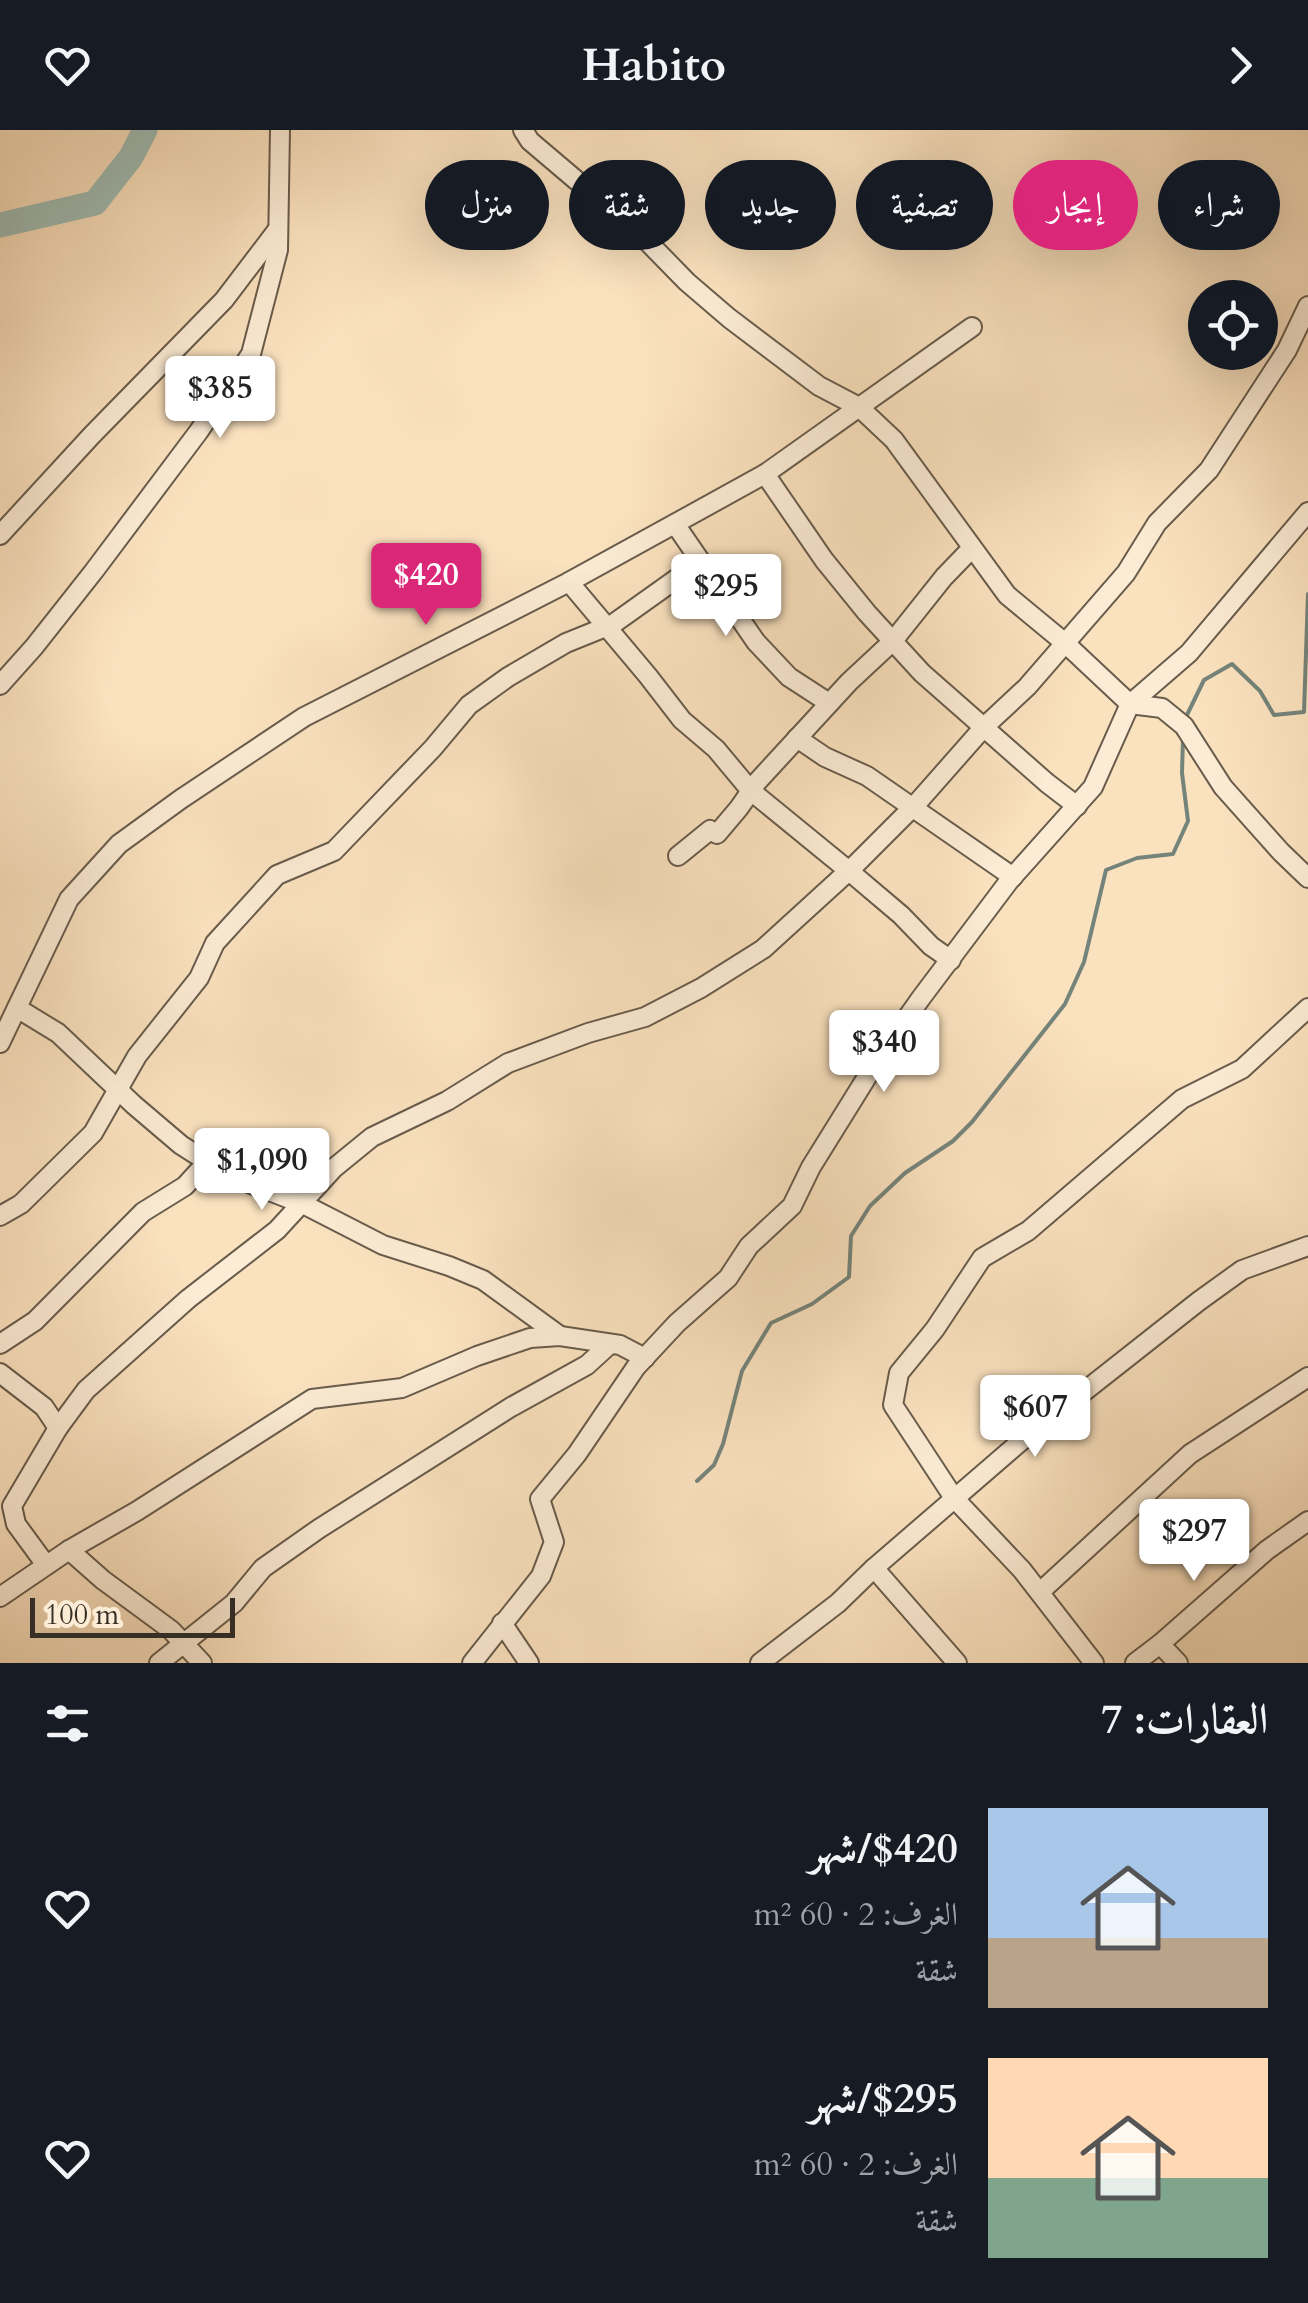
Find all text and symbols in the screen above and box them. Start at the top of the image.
text: Habito [582,35,726,96]
icon: heart [40,38,95,93]
icon: forward [1213,38,1268,93]
chip: منزل [425,160,549,250]
chip: شقة [569,160,685,250]
chip: جديد [705,160,836,250]
chip: تصفية [856,160,993,250]
chip: إيجار [1013,160,1138,250]
chip: شراء [1158,160,1280,250]
map controls [1188,280,1278,370]
button: locate [1188,280,1278,370]
pin: $385 [161,356,279,441]
text: $385 [187,366,253,410]
pin: $420 [367,543,485,628]
text: $420 [393,553,459,597]
pin: $295 [667,554,785,639]
text: $295 [693,564,759,608]
pin: $340 [825,1010,943,1095]
text: $340 [851,1020,917,1064]
pin: $1,090 [181,1128,343,1213]
text: $1,090 [216,1138,308,1182]
pin: $607 [976,1375,1094,1460]
text: $607 [1002,1385,1068,1429]
pin: $297 [1135,1499,1253,1584]
text: $297 [1161,1509,1227,1553]
scale bar [30,1593,235,1638]
text: 100 m [45,1596,119,1634]
text: العقارات: 7 [1101,1691,1268,1748]
icon: filters [40,1696,95,1751]
text: $420/شهر [809,1820,958,1877]
icon: home [1068,1848,1188,1968]
icon: heart [40,1881,95,1936]
text: الغرف: 2 · 60 m² [754,1893,958,1937]
text: شقة [916,1949,958,1993]
text: $295/شهر [809,2070,958,2127]
icon: home [1068,2098,1188,2218]
icon: heart [40,2131,95,2186]
text: الغرف: 2 · 60 m² [754,2143,958,2187]
text: شقة [916,2199,958,2243]

